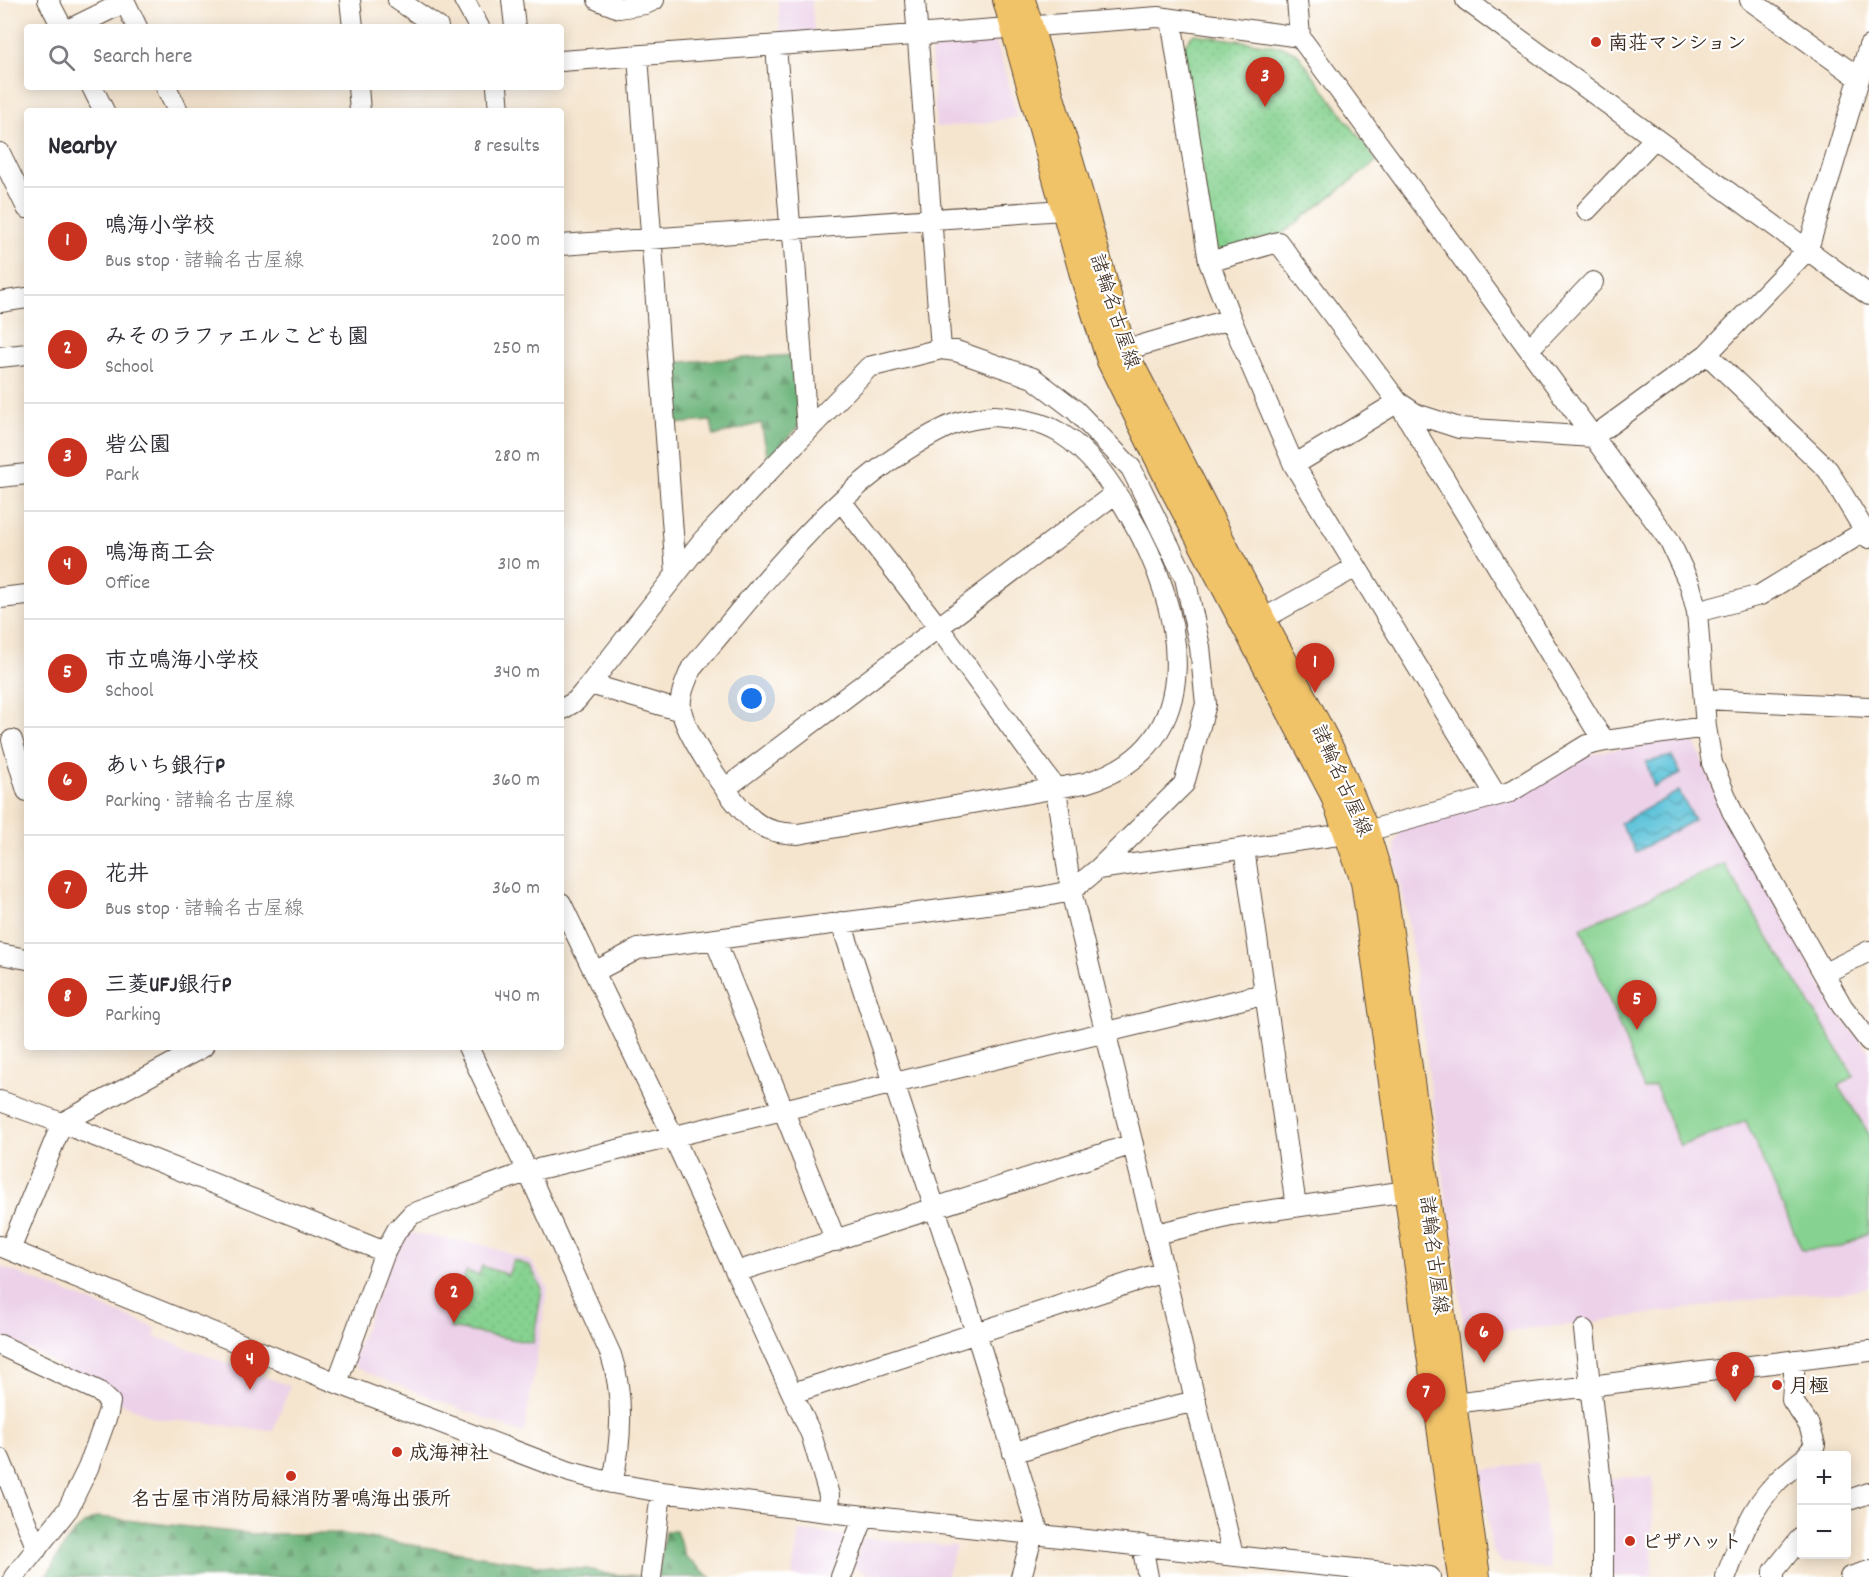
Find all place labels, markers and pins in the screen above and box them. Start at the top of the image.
place label: 南荘マンション [1608,31,1746,59]
marker: 南荘マンション [1589,35,1603,49]
pin: 3 [1246,57,1284,107]
pin: 1 [1296,644,1334,693]
pin: 5 [1618,980,1656,1030]
pin: 2 [434,1274,474,1323]
pin: 6 [1464,1314,1504,1363]
pin: 4 [230,1340,270,1390]
pin: 8 [1716,1352,1754,1402]
pin: 7 [1406,1374,1446,1423]
place label: 月極 [1789,1374,1829,1402]
marker: 月極 [1770,1378,1784,1392]
place label: 成海神社 [409,1441,489,1469]
marker: 成海神社 [390,1445,404,1459]
marker: 名古屋市消防局緑消防署鳴海出張所 [284,1469,298,1483]
place label: 名古屋市消防局緑消防署鳴海出張所 [131,1487,451,1515]
place label: ピザハット [1642,1530,1742,1558]
marker: ピザハット [1623,1534,1637,1548]

